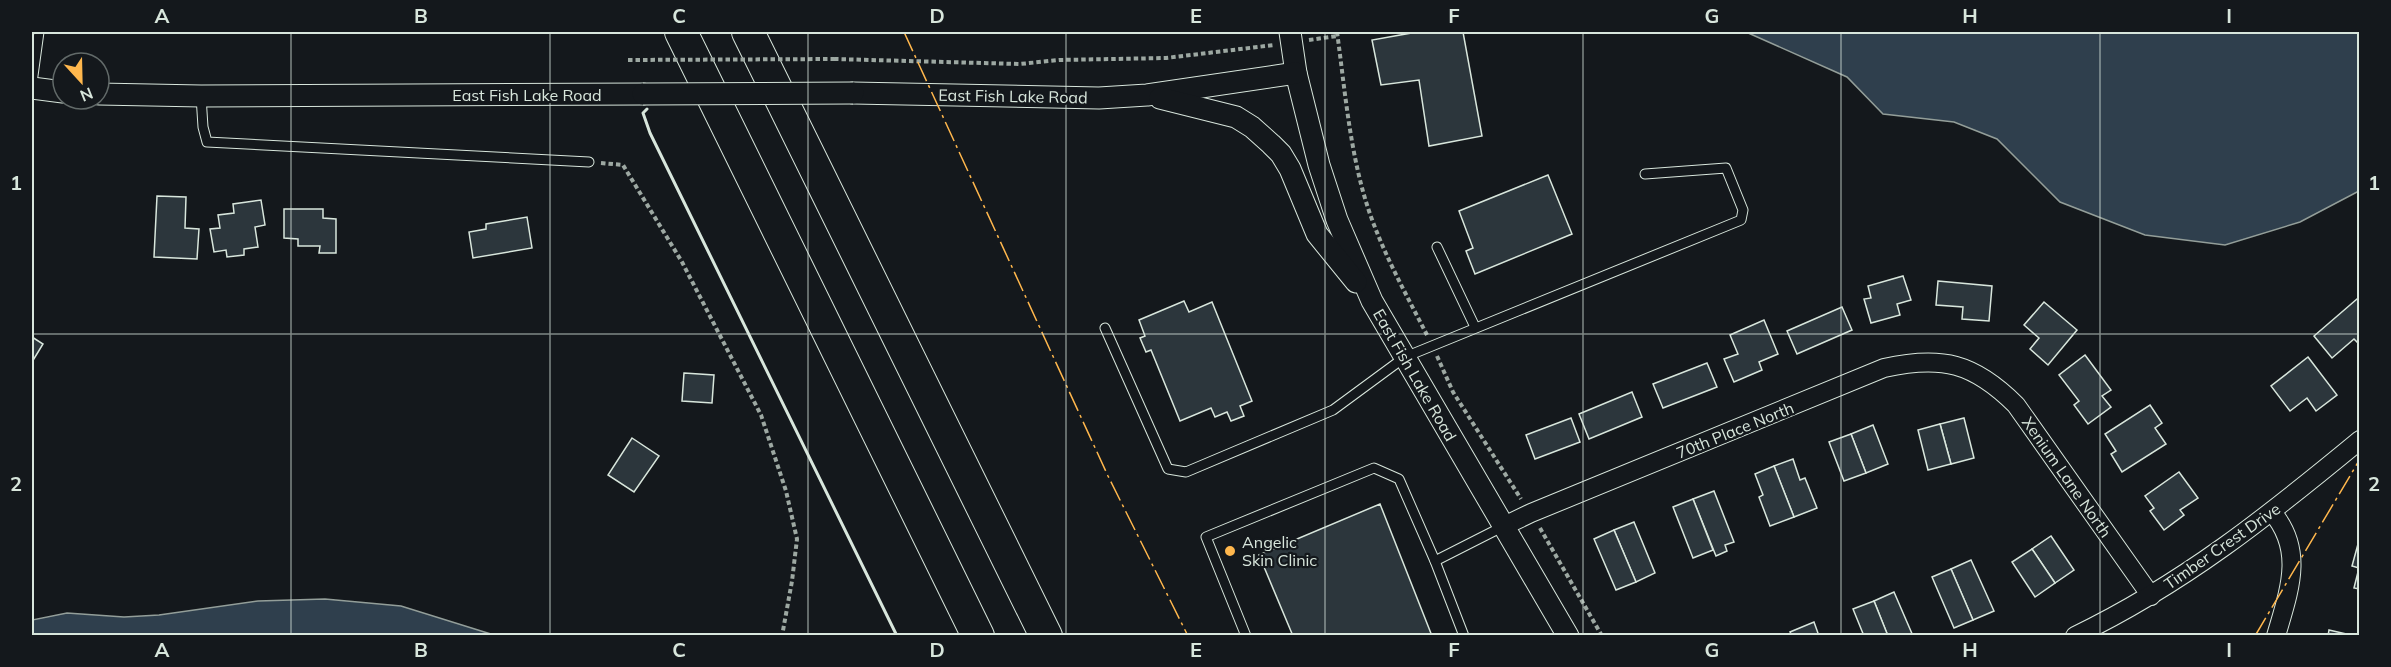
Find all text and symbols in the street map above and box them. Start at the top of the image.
text: A [155,3,170,28]
text: B [414,3,428,28]
text: C [672,3,686,28]
text: D [929,3,945,28]
text: E [1190,3,1202,28]
text: F [1448,3,1460,28]
text: G [1705,3,1719,28]
text: H [1962,3,1978,28]
text: I [2226,3,2232,28]
north arrow [51,51,111,111]
text: N [77,83,96,106]
street label: East Fish Lake Road [452,85,602,105]
street label: East Fish Lake Road [938,85,1088,107]
text: 1 [10,170,22,195]
text: 1 [2368,170,2380,195]
street label: East Fish Lake Road [1369,305,1461,445]
street label: 70th Place North [1673,397,1797,463]
street label: Xenium Lane North [2018,413,2116,541]
text: 2 [10,471,22,496]
text: 2 [2368,471,2380,496]
street label: Timber Crest Drive [2160,498,2284,594]
place label: Angelic Skin Clinic [1242,532,1317,570]
marker: Angelic Skin Clinic [1223,544,1237,558]
text: A [155,637,170,662]
text: B [414,637,428,662]
text: C [672,637,686,662]
text: D [929,637,945,662]
text: E [1190,637,1202,662]
text: F [1448,637,1460,662]
text: G [1705,637,1719,662]
text: H [1962,637,1978,662]
text: I [2226,637,2232,662]

